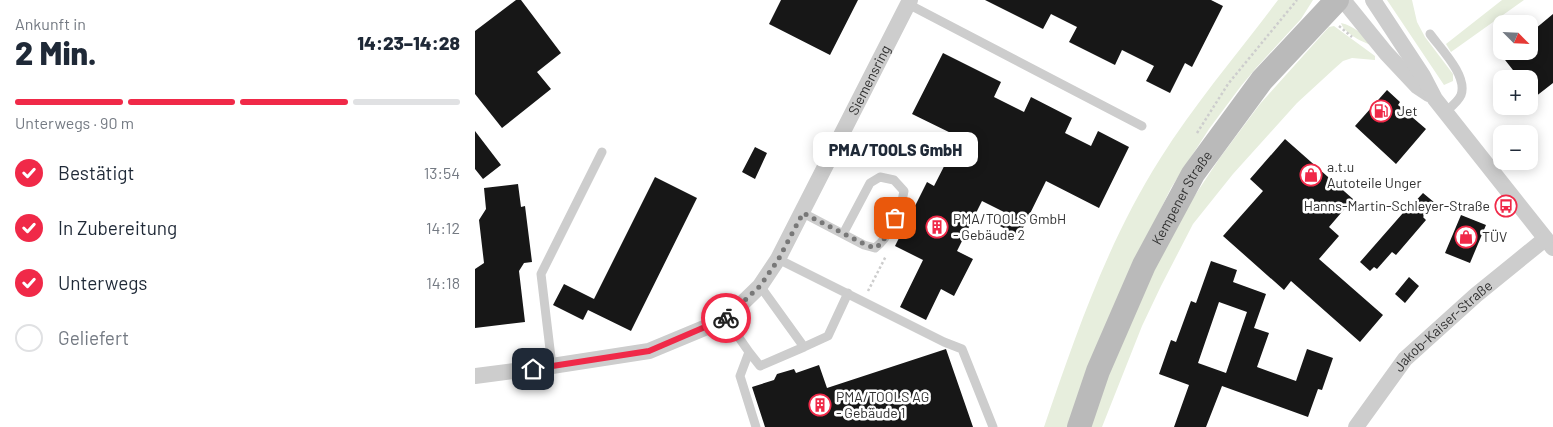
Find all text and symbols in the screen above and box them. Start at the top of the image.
text: Ankunft in [15,14,86,33]
north arrow [1493,15,1537,60]
map controls [1493,15,1538,170]
text: 14:23–14:28 [357,31,460,54]
text: 2 Min. [15,33,97,71]
street label: Siemensring [844,42,894,118]
button: + [1493,70,1538,115]
fuel station icon: Jet [1369,99,1393,123]
place label: Jet [1397,102,1418,119]
text: Unterwegs · 90 m [15,113,134,132]
button: − [1493,125,1538,170]
callout: PMA/TOOLS GmbH [813,133,977,168]
text: PMA/TOOLS GmbH [829,140,962,159]
street label: Kempener Straße [1148,147,1215,247]
place label: a.t.u Autoteile Unger [1327,158,1422,191]
icon: check [15,159,43,187]
text: Bestätigt [58,161,134,184]
text: 13:54 [424,163,460,182]
shop icon: a.t.u Autoteile Unger [1299,163,1323,187]
bus stop icon: Hanns-Martin-Schleyer-Straße [1494,194,1518,218]
pin [874,197,916,239]
place label: Hanns-Martin-Schleyer-Straße [1304,197,1490,214]
icon: bag [881,204,909,232]
place label: PMA/TOOLS GmbH - Gebäude 2 [953,210,1066,243]
icon: check [15,214,43,242]
building icon: PMA/TOOLS GmbH - Gebäude 2 [925,215,949,239]
text: In Zubereitung [58,216,177,239]
text: 14:12 [426,218,460,237]
shop icon: TÜV [1454,225,1478,249]
place label: TÜV [1482,228,1507,245]
icon: check [15,269,43,297]
text: Unterwegs [58,271,147,294]
text: 14:18 [426,273,460,292]
street label: Jakob-Kaiser-Straße [1390,276,1495,375]
courier [701,293,751,343]
icon: bike [712,304,740,332]
text: Geliefert [58,326,129,349]
pin [512,348,554,390]
icon: home [519,355,547,383]
place label: PMA/TOOLS AG - Gebäude 1 [836,388,929,421]
building icon: PMA/TOOLS AG - Gebäude 1 [808,393,832,417]

